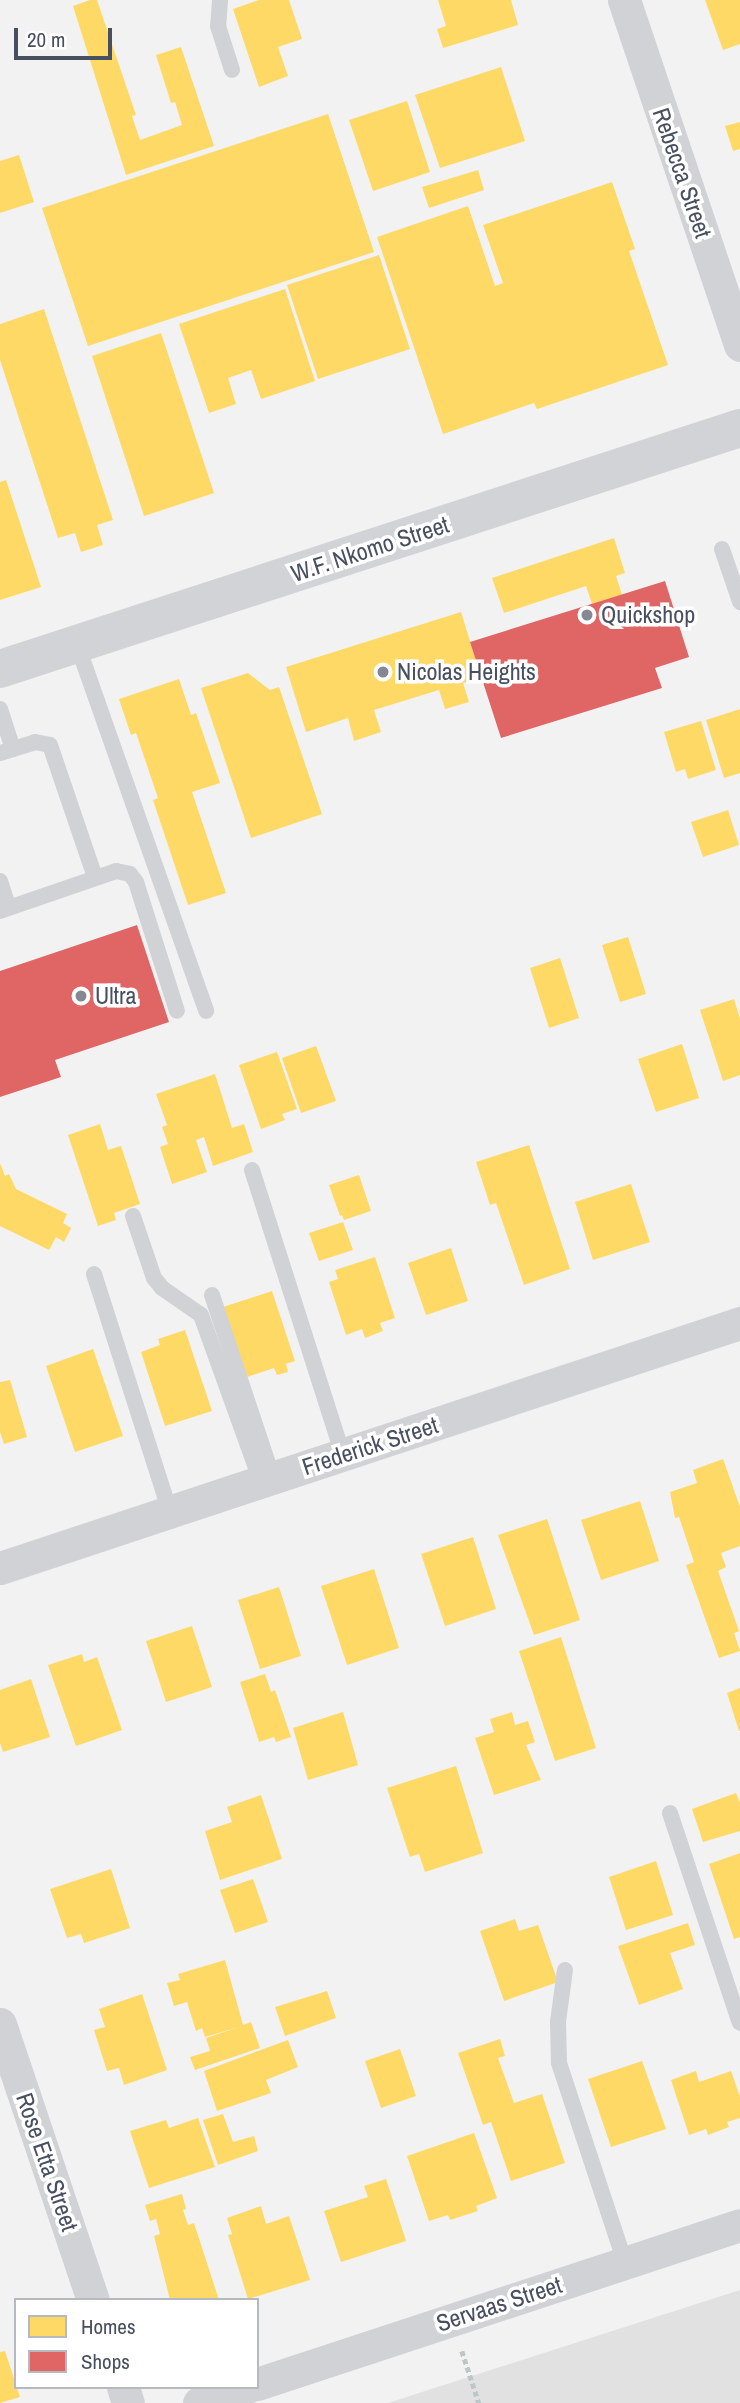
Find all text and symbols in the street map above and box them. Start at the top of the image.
scale bar [18,14,116,58]
text: 20 m [27,25,65,54]
street label: Rebecca Street [646,104,718,242]
street label: W.F. Nkomo Street [288,510,452,588]
place label: Quickshop [601,601,695,629]
marker: Quickshop [579,607,595,623]
place label: Nicolas Heights [397,658,536,686]
marker: Nicolas Heights [375,664,391,680]
place label: Ultra [95,982,137,1010]
marker: Ultra [73,988,89,1004]
street label: Frederick Street [298,1411,442,1481]
street label: Rose Etta Street [10,2089,84,2235]
street label: Servaas Street [433,2270,565,2338]
legend [14,2298,259,2389]
text: Homes [81,2312,136,2341]
text: Shops [81,2347,130,2376]

